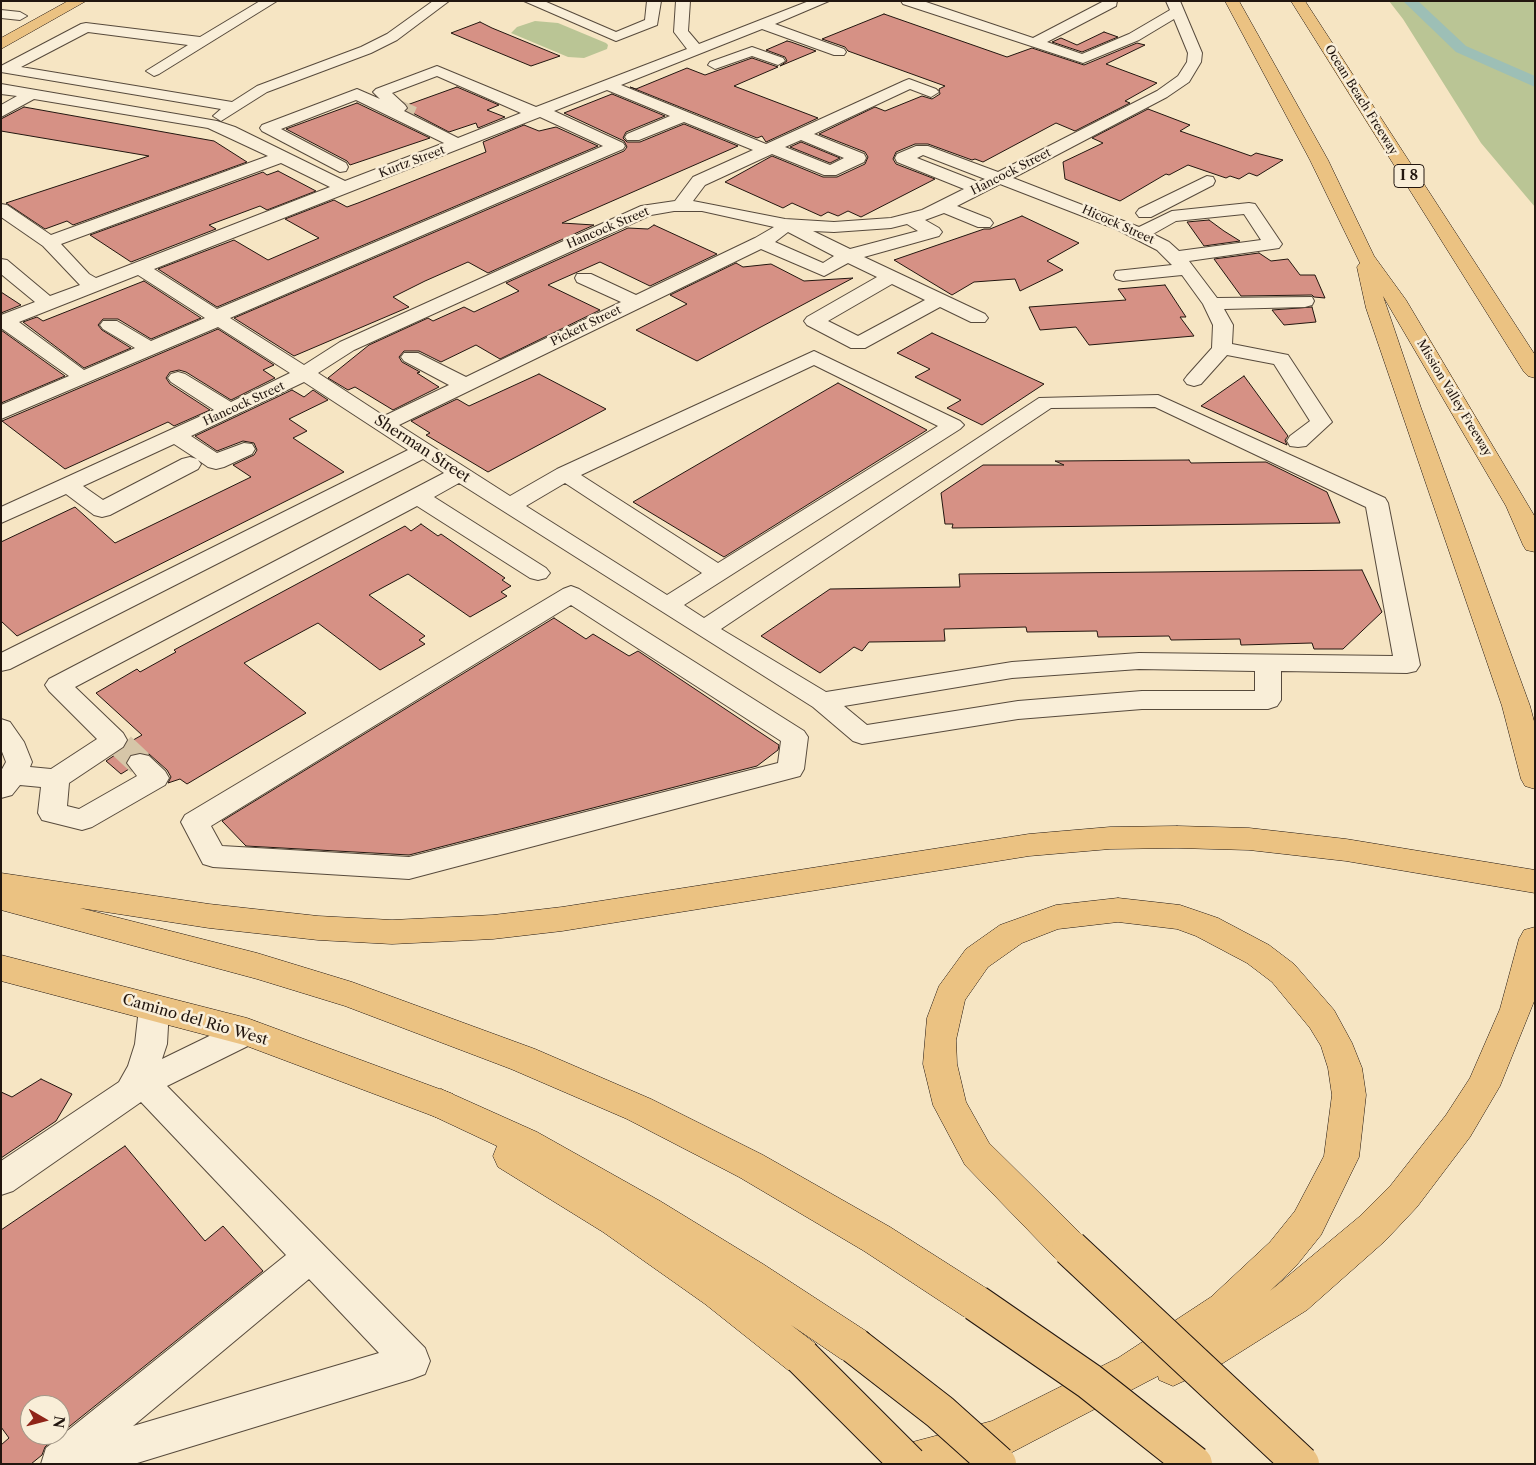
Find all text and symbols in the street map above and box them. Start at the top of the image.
street label: Ocean Beach Freeway [1321,42,1401,158]
street label: Kurtz Street [377,143,447,181]
street label: Hancock Street [968,146,1054,198]
road number: I 8 [1394,165,1424,188]
street label: Hicock Street [1079,203,1157,247]
street label: Hancock Street [565,204,651,252]
street label: Pickett Street [548,303,624,349]
street label: Mission Valley Freeway [1413,337,1495,459]
street label: Hancock Street [201,379,287,429]
street label: Sherman Street [371,411,473,487]
street label: Camino del Rio West [120,991,270,1049]
north arrow [20,1395,70,1445]
text: N [49,1415,69,1429]

